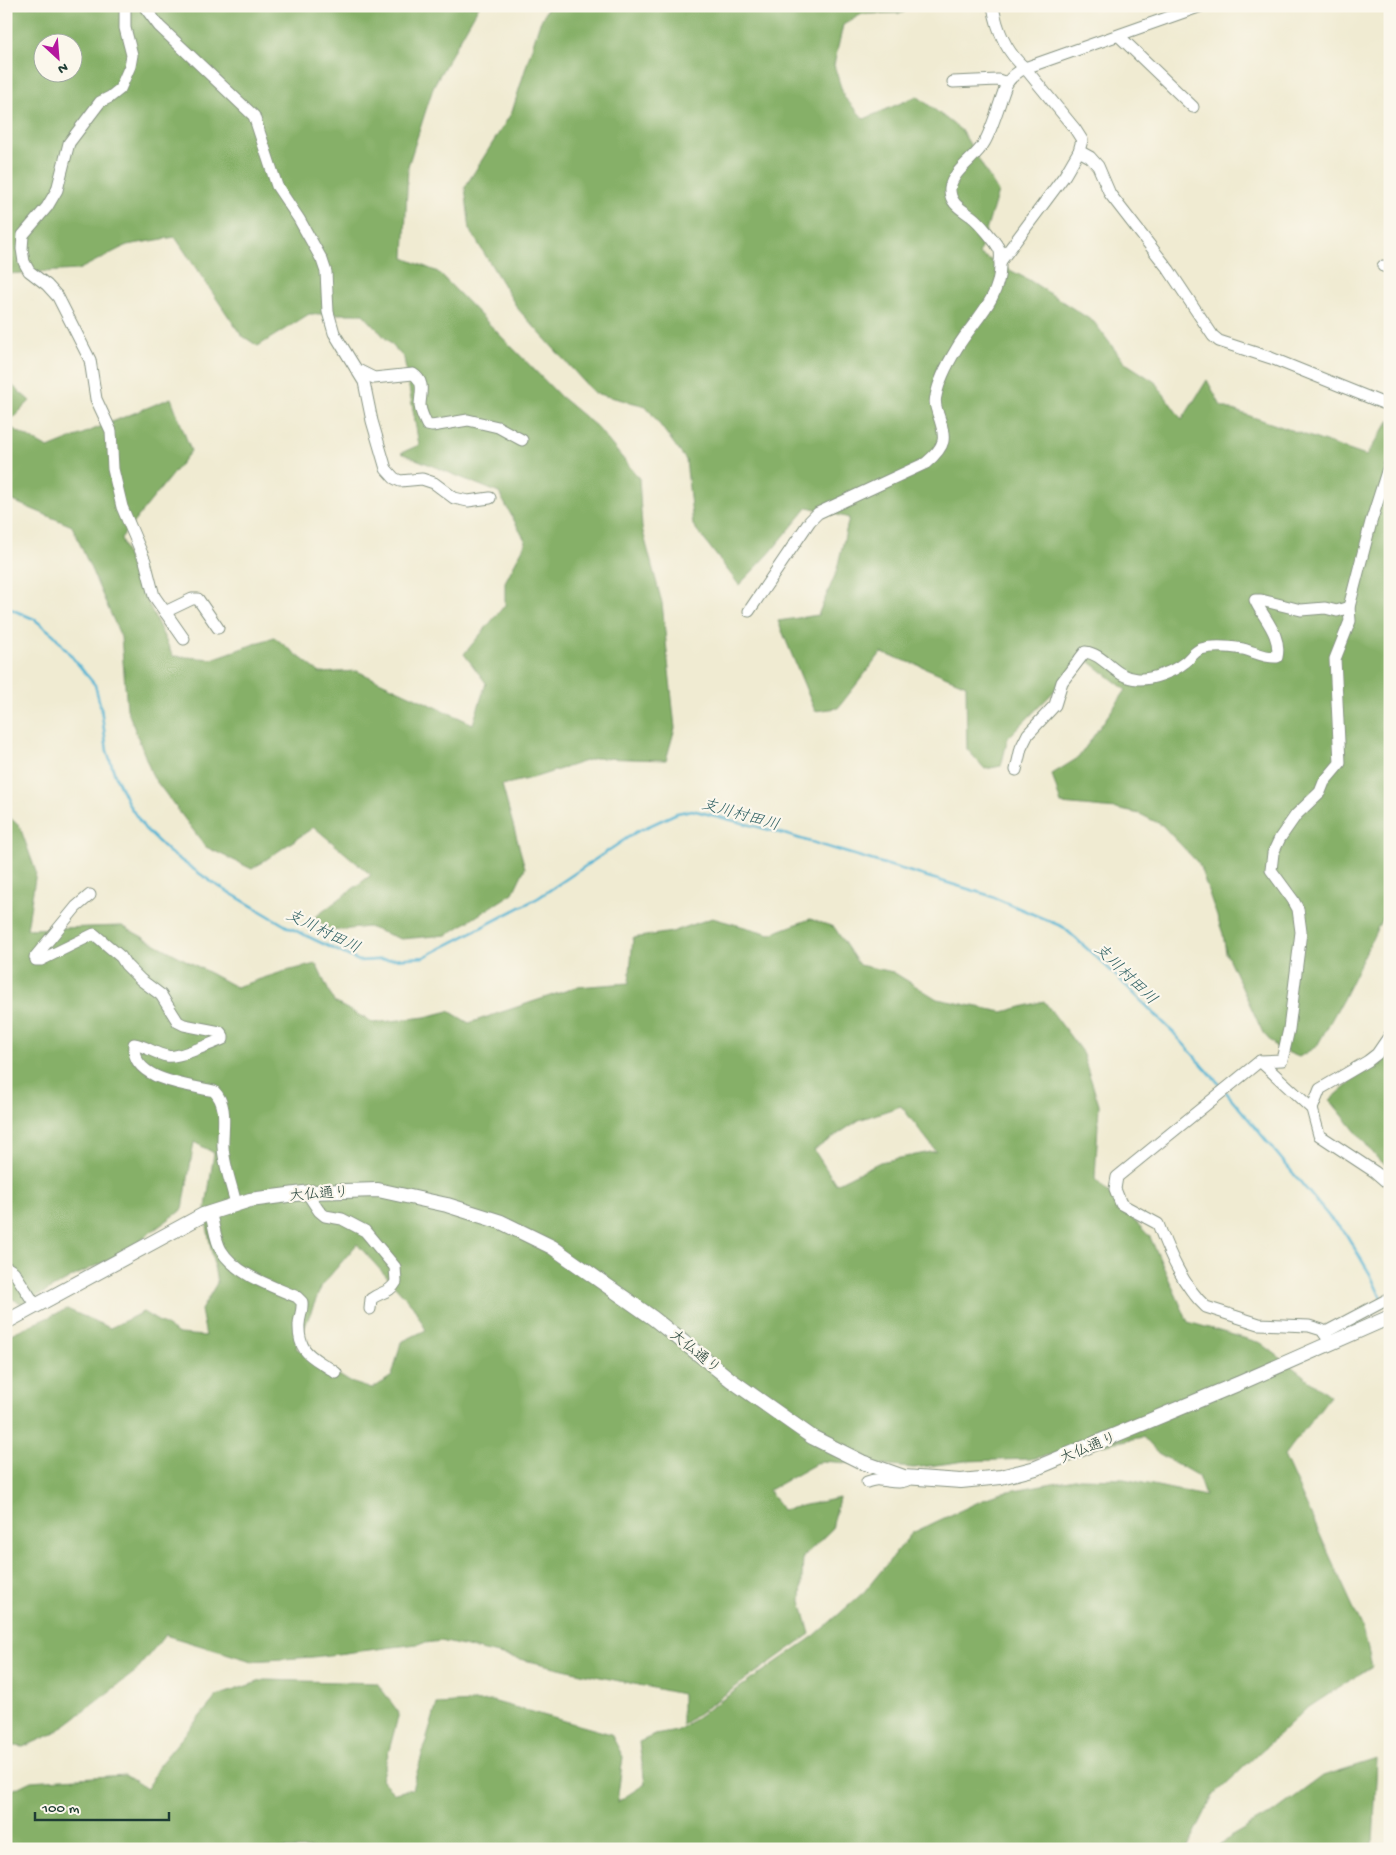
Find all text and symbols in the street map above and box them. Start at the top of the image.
north arrow [32,32,82,82]
text: N [55,58,70,77]
water label: 支川村田川 [699,795,781,837]
water label: 支川村田川 [282,906,363,959]
water label: 支川村田川 [1089,940,1161,1010]
street label: 大仏通り [289,1184,350,1206]
street label: 大仏通り [666,1327,724,1378]
street label: 大仏通り [1058,1429,1120,1468]
scale bar [35,1790,169,1822]
text: 100 m [41,1800,80,1818]

